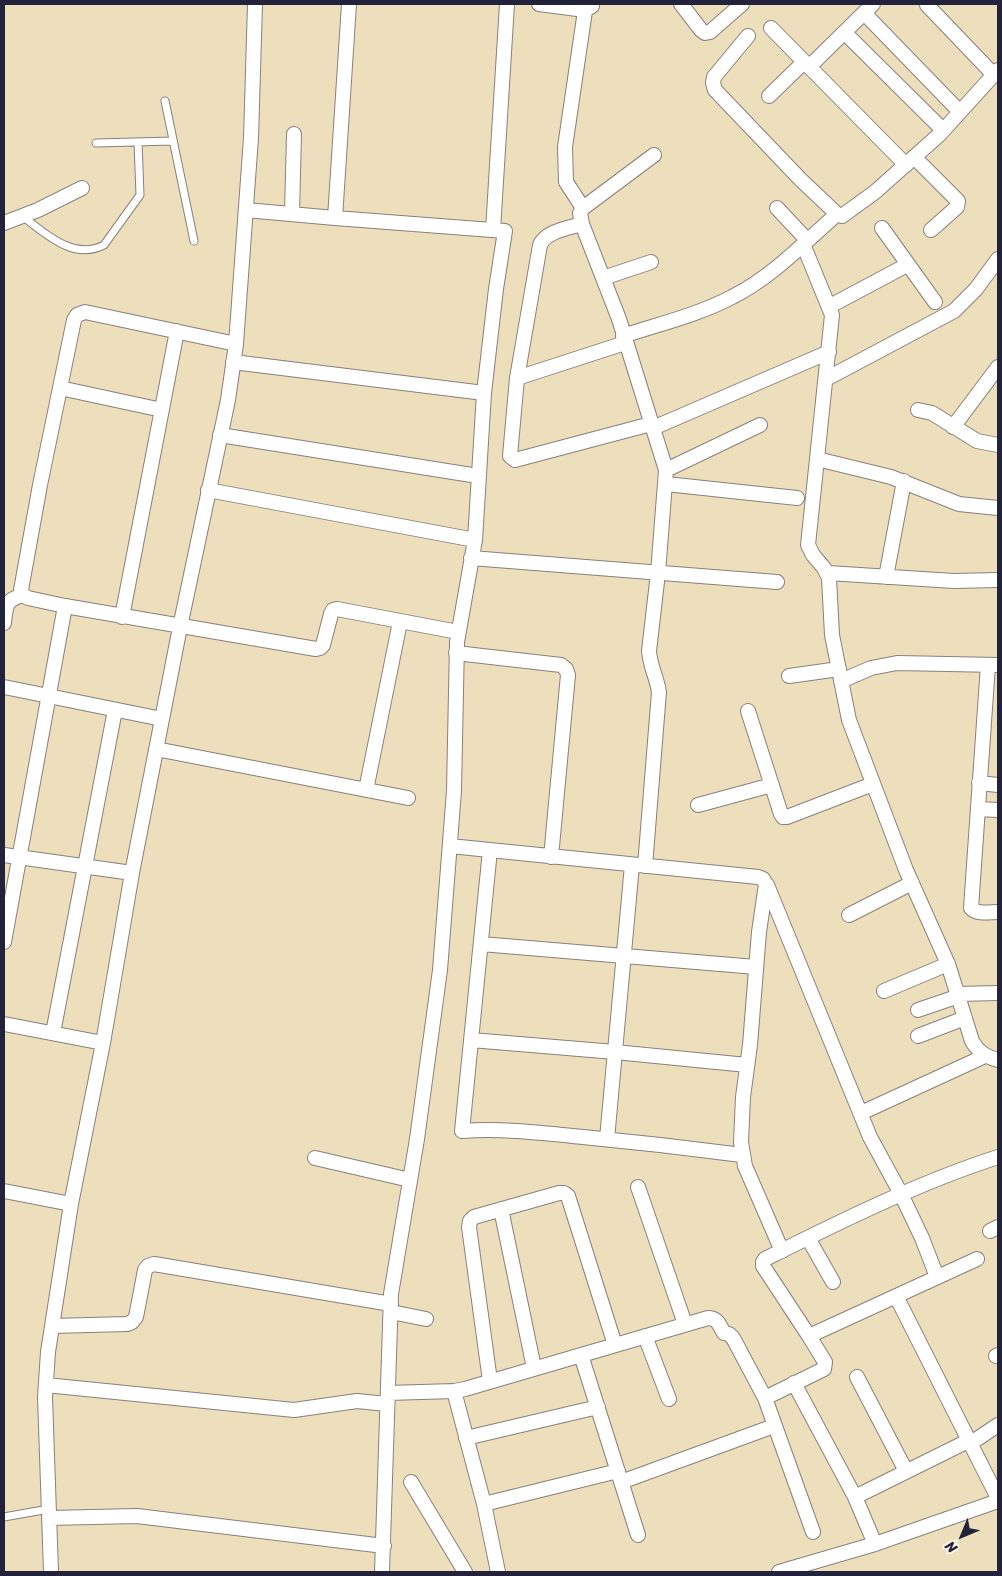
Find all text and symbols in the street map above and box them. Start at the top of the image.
north arrow [937,1511,987,1561]
text: N [939,1535,963,1559]

